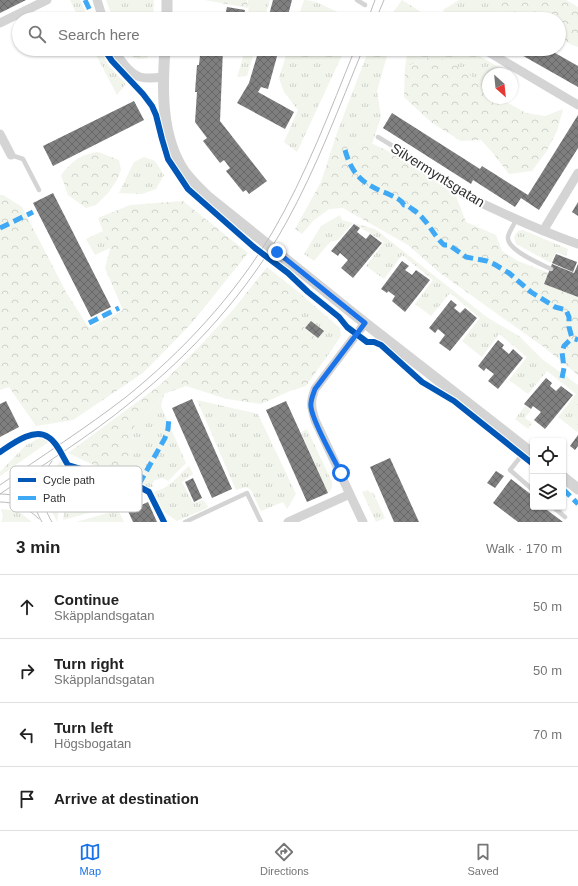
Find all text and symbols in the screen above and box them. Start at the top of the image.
search box [12,12,566,56]
icon: search [26,23,48,45]
text: Search here [58,26,140,43]
north arrow [482,68,518,104]
street label: Silvermyntsgatan [388,140,488,210]
route end [268,243,286,261]
map controls [530,438,566,510]
button: locate [530,438,566,474]
route start [332,464,350,482]
legend [10,466,142,512]
text: Cycle path [43,474,95,486]
button: layers [530,474,566,510]
text: Path [43,492,66,504]
text: 3 min [16,538,60,557]
text: Walk · 170 m [486,541,562,556]
text: Continue [54,591,119,608]
icon: ahead [16,596,38,618]
text: 50 m [533,599,562,614]
text: Skäpplandsgatan [54,608,154,623]
text: Turn right [54,655,124,672]
icon: right [16,660,38,682]
text: 50 m [533,663,562,678]
text: Skäpplandsgatan [54,672,154,687]
text: Turn left [54,719,113,736]
icon: left [16,724,38,746]
text: 70 m [533,727,562,742]
text: Högsbogatan [54,736,131,751]
icon: arrive [16,788,38,810]
text: Arrive at destination [54,790,199,807]
tab: Map [79,841,101,877]
tab: Directions [260,841,309,877]
tab: Saved [467,841,499,877]

